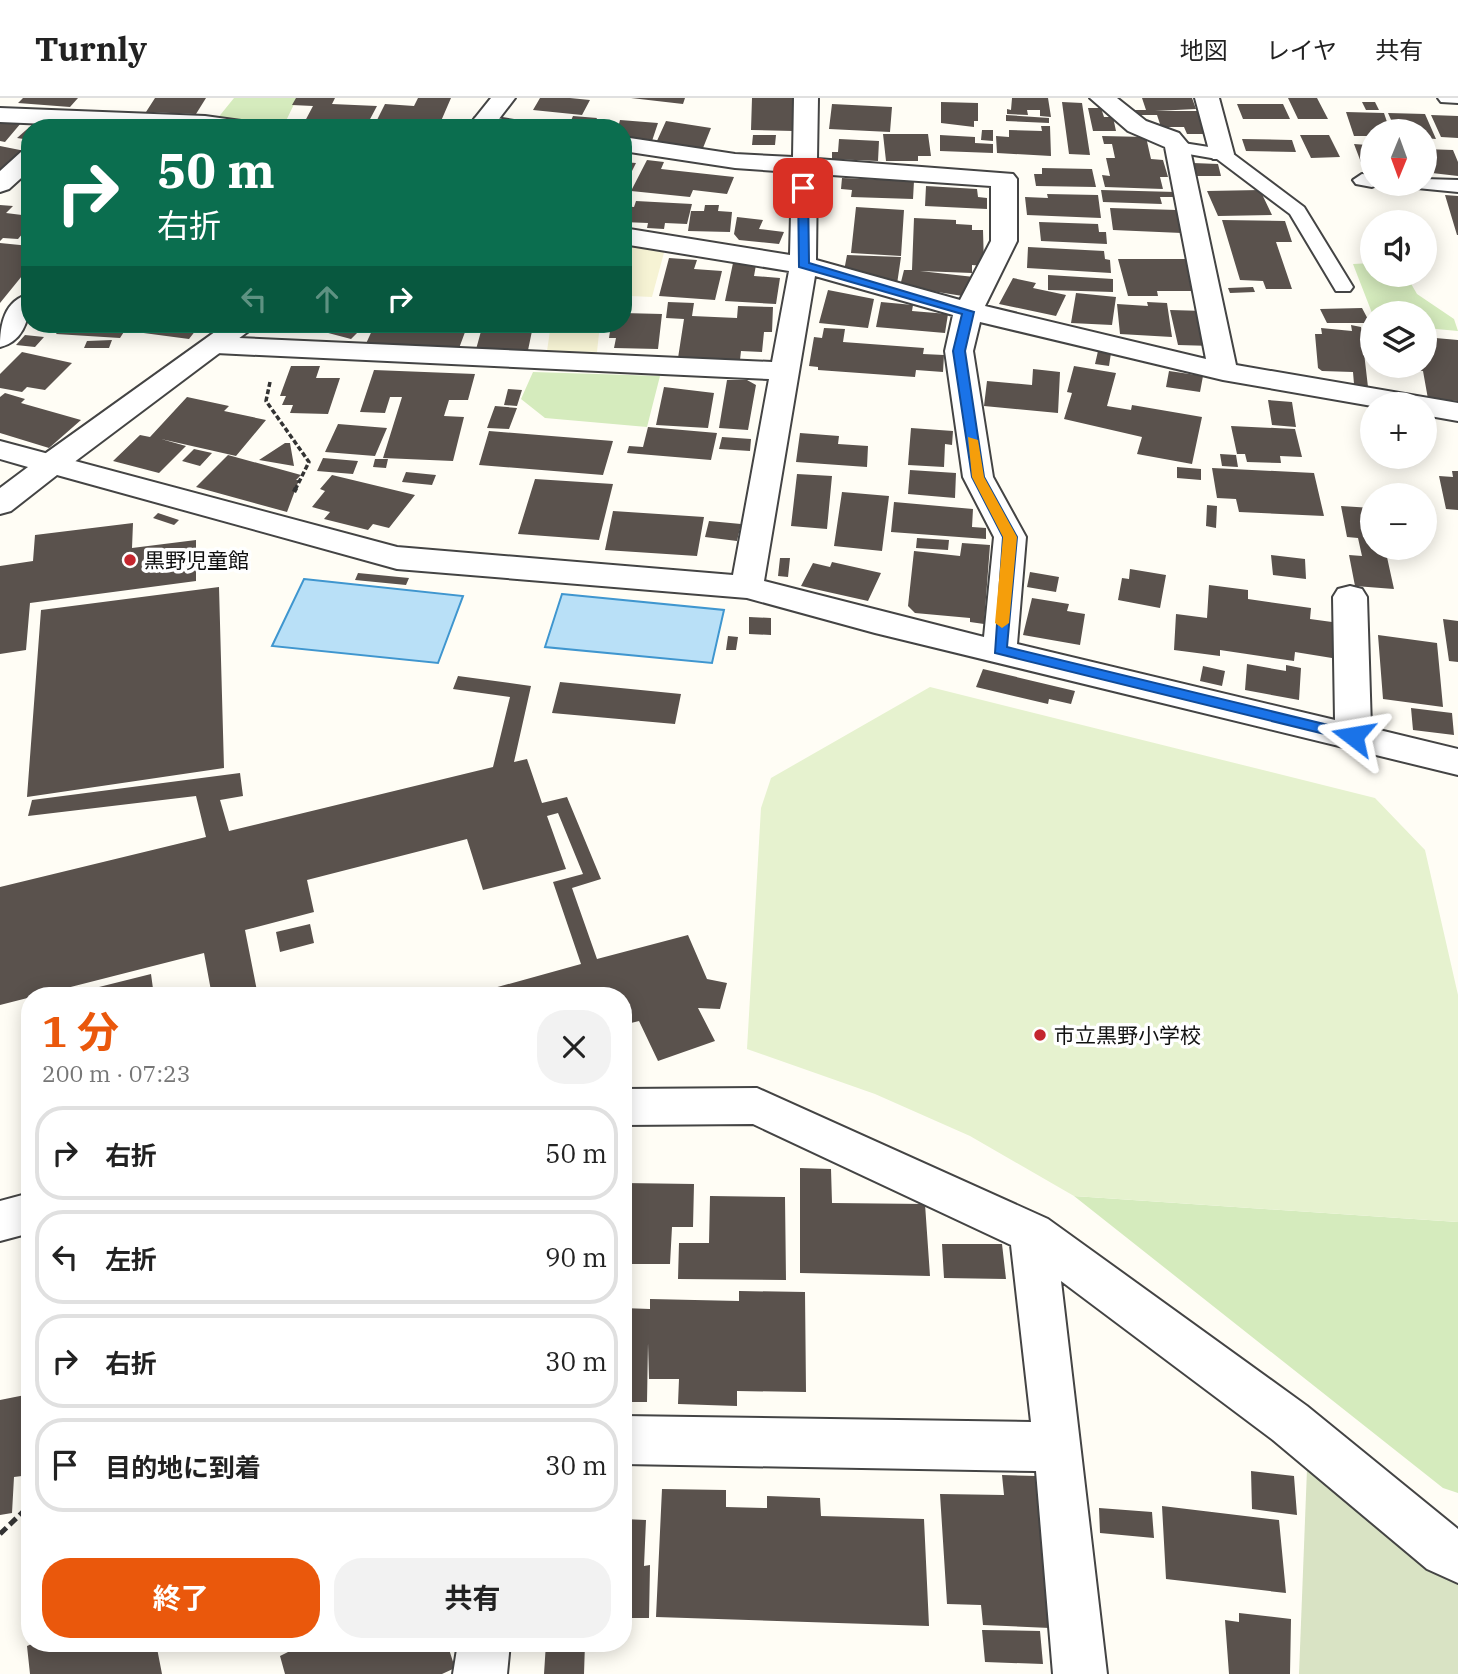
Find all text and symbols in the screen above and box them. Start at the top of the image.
text: Turnly [35,27,147,70]
text: 地図 [1180,34,1228,66]
text: レイヤ [1266,34,1337,66]
text: 共有 [1375,34,1423,66]
north arrow [1360,119,1437,196]
map controls [1360,119,1437,560]
text: 50 m [157,138,275,201]
icon: right [42,147,133,238]
pin [773,158,833,218]
icon: arrive [784,169,822,207]
text: 右折 [157,204,221,246]
button: sound [1360,210,1437,287]
icon: left [235,280,273,318]
icon: ahead [308,280,346,318]
icon: right [381,280,419,318]
button: layers [1360,301,1437,378]
button: + [1360,392,1437,469]
button: − [1360,483,1437,560]
place label: 黒野児童館 [144,546,249,574]
marker: 黒野児童館 [122,552,138,568]
position arrow [1316,699,1390,773]
text: 1 分 [42,1004,119,1059]
button: close [537,1010,611,1084]
place label: 市立黒野小学校 [1054,1021,1201,1049]
marker: 市立黒野小学校 [1032,1027,1048,1043]
text: 200 m · 07:23 [42,1058,191,1088]
icon: right [46,1134,84,1172]
text: 50 m [545,1136,607,1170]
text: 右折 [105,1138,157,1172]
icon: left [46,1238,84,1276]
text: 90 m [545,1240,607,1274]
text: 左折 [105,1242,157,1276]
icon: right [46,1342,84,1380]
text: 30 m [545,1344,607,1378]
text: 右折 [105,1346,157,1380]
icon: arrive [46,1446,84,1484]
text: 30 m [545,1448,607,1482]
text: 目的地に到着 [105,1450,261,1484]
button: 終了 [42,1558,320,1638]
button: 共有 [334,1558,611,1638]

